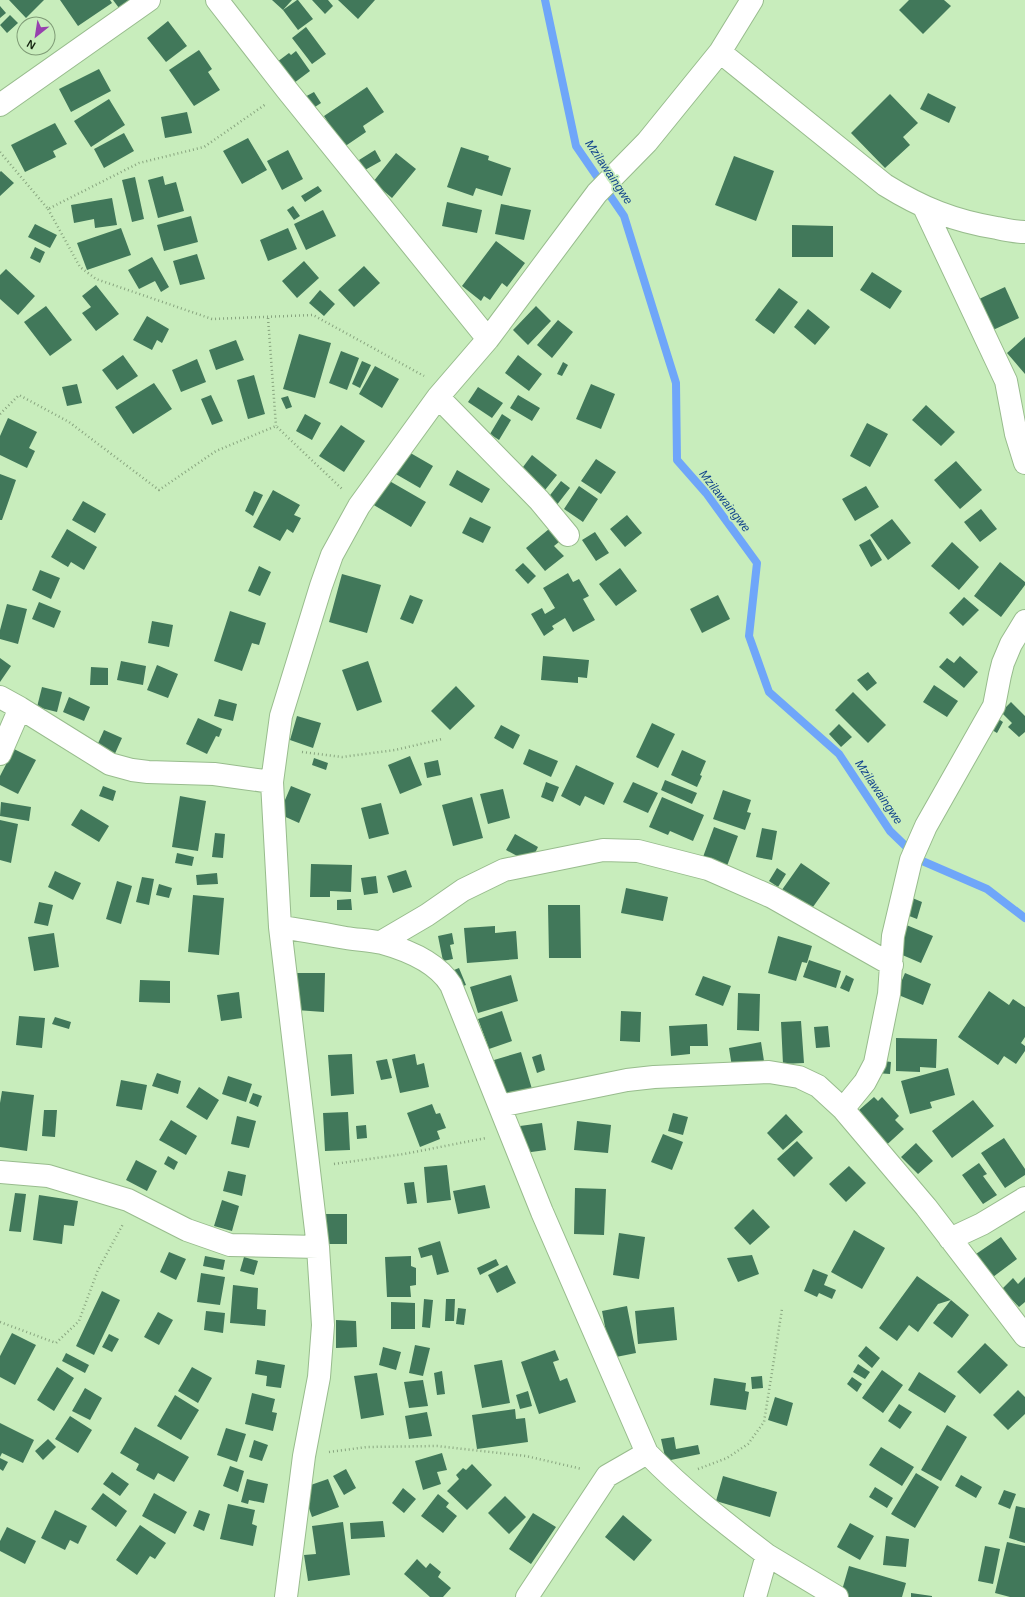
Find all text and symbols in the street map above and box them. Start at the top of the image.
north arrow [16,16,56,56]
text: N [25,37,37,52]
water label: Mzilawaingwe [582,137,636,207]
water label: Mzilawaingwe [696,467,754,535]
water label: Mzilawaingwe [852,757,906,827]

